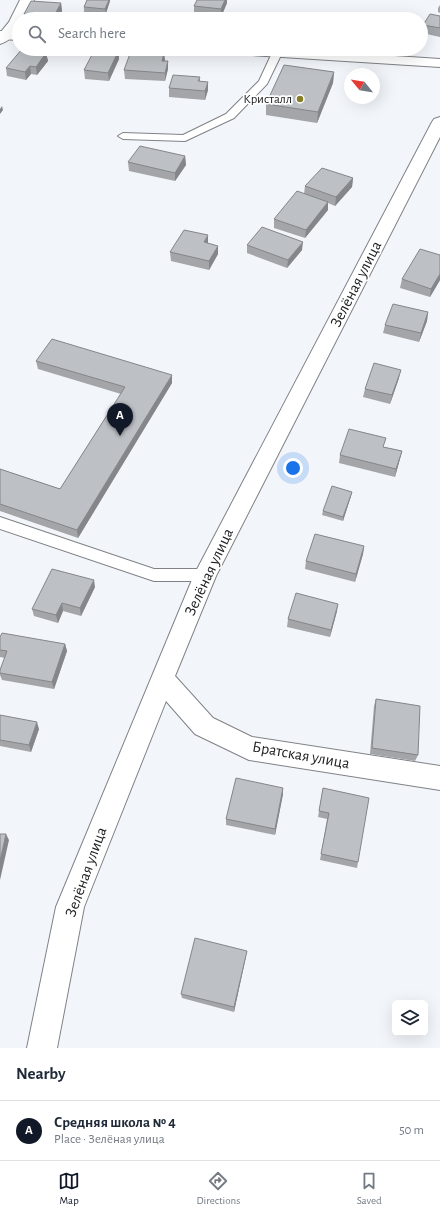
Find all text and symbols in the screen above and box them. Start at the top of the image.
search box [12,12,428,56]
icon: search [26,23,48,45]
text: Search here [58,26,126,41]
north arrow [344,68,380,104]
place label: Кристалл [243,93,292,106]
marker: Кристалл [295,94,305,104]
street label: Зелёная улица [327,238,385,330]
pin: A [107,403,133,436]
your location [283,458,303,478]
street label: Зелёная улица [182,526,237,619]
street label: Братская улица [251,739,351,772]
street label: Зелёная улица [62,825,111,919]
map controls [392,1000,428,1036]
button: layers [392,1000,428,1036]
text: Nearby [16,1065,66,1082]
text: Средняя школа № 4 [54,1115,176,1130]
text: A [25,1124,33,1137]
text: 50 m [399,1124,424,1137]
text: Place · Зелёная улица [54,1133,165,1146]
tab: Map [58,1170,80,1207]
tab: Directions [196,1170,240,1207]
tab: Saved [357,1170,382,1207]

